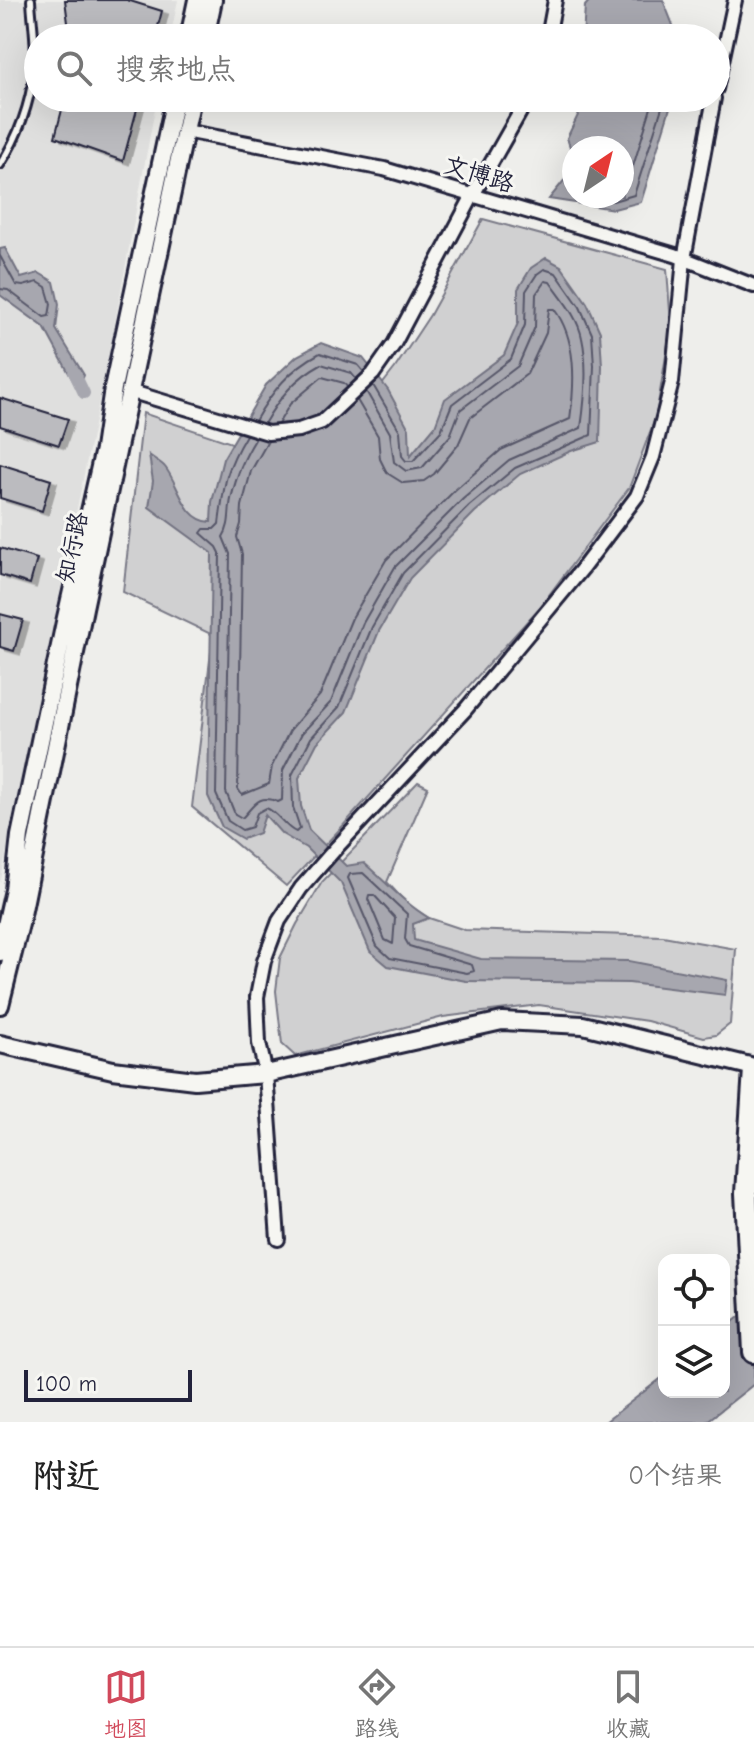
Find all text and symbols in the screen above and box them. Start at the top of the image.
search box [24,24,730,112]
icon: search [52,46,96,90]
text: 搜索地点 [116,52,236,87]
north arrow [562,136,634,208]
street label: 文博路 [440,150,518,198]
street label: 知行路 [51,509,93,585]
map controls [658,1254,730,1398]
button: locate [658,1254,730,1326]
button: layers [658,1326,730,1398]
scale bar [24,1366,192,1402]
text: 100 m [36,1371,97,1397]
text: 附近 [32,1456,100,1496]
text: 0个结果 [628,1461,722,1491]
tab: 地图 [104,1665,148,1742]
tab: 路线 [355,1665,399,1742]
tab: 收藏 [606,1665,650,1742]

